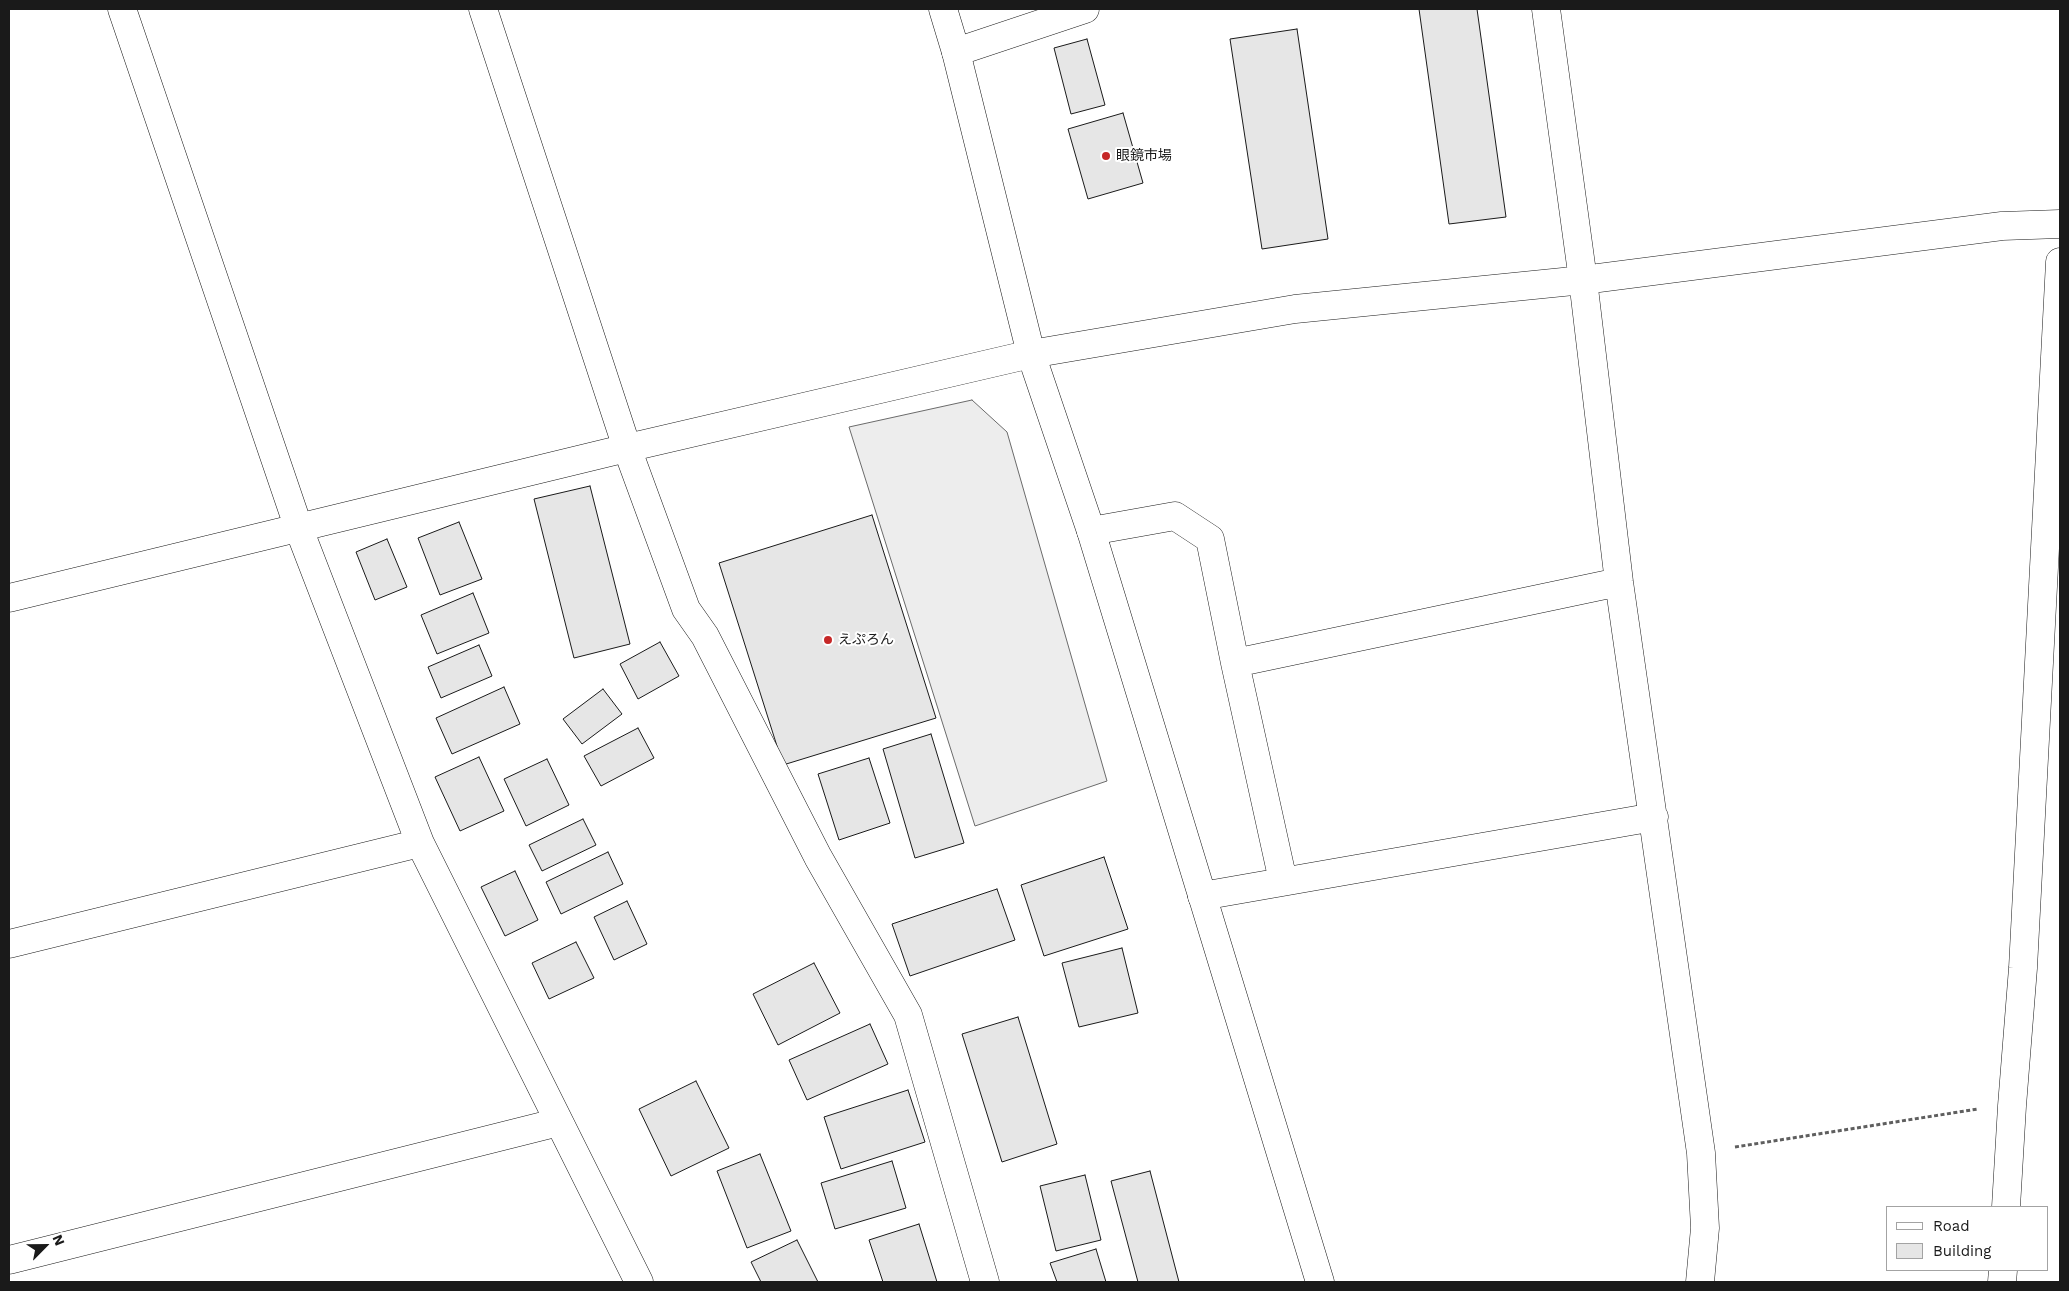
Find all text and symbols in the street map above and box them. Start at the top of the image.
place label: 眼鏡市場 [1116,148,1172,164]
marker: 眼鏡市場 [1100,150,1112,162]
place label: えぷろん [838,632,894,648]
marker: えぷろん [822,634,834,646]
legend [1886,1206,2049,1271]
text: Road [1933,1217,1970,1235]
north arrow [20,1221,70,1271]
text: N [49,1232,68,1248]
text: Building [1933,1242,1991,1260]

